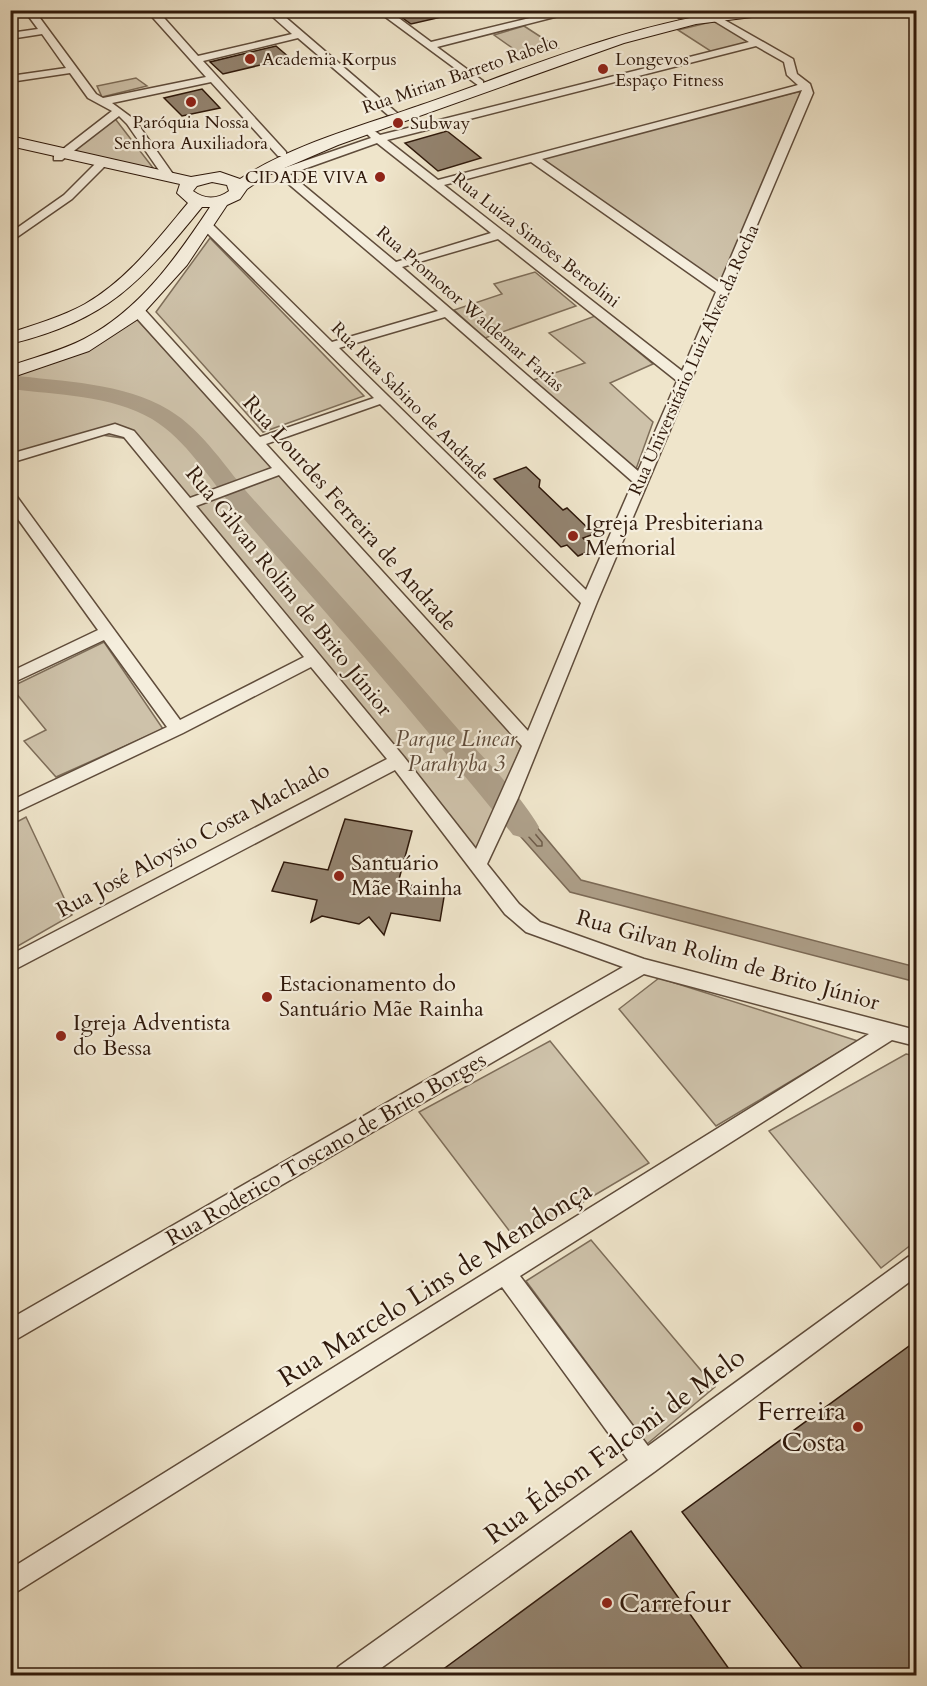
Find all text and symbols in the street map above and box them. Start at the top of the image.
street label: Rua Mirian Barreto Rabelo [359,30,561,120]
place label: Academia Korpus [262,47,397,72]
place label: Longevos Espaço Fitness [615,47,724,93]
marker: Academia Korpus [243,52,257,66]
marker: Longevos Espaço Fitness [596,62,610,76]
marker: Paróquia Nossa Senhora Auxiliadora [184,95,198,109]
place label: Paróquia Nossa Senhora Auxiliadora [114,110,268,156]
place label: Subway [410,111,471,136]
marker: Subway [391,116,405,130]
place label: CIDADE VIVA [245,165,368,190]
street label: Rua Luiza Simões Bertolini [447,166,625,314]
marker: CIDADE VIVA [373,170,387,184]
street label: Rua Promotor Waldemar Farias [371,220,569,398]
street label: Rua Universitário Luiz Alves da Rocha [623,220,765,499]
street label: Rua Rita Sabino de Andrade [325,316,495,486]
street label: Rua Lourdes Ferreira de Andrade [236,389,464,637]
street label: Rua Gilvan Rolim de Brito Júnior [179,460,400,723]
place label: Igreja Presbiteriana Memorial [585,508,764,563]
marker: Igreja Presbiteriana Memorial [566,529,580,543]
park label: Parque Linear Parahyba 3 [395,724,518,779]
street label: Rua José Aloysio Costa Machado [51,755,335,925]
place label: Santuário Mãe Rainha [351,848,463,903]
marker: Santuário Mãe Rainha [332,869,346,883]
street label: Rua Gilvan Rolim de Brito Júnior [573,902,884,1018]
place label: Estacionamento do Santuário Mãe Rainha [279,969,484,1024]
marker: Estacionamento do Santuário Mãe Rainha [260,990,274,1004]
place label: Igreja Adventista do Bessa [73,1008,231,1063]
marker: Igreja Adventista do Bessa [54,1029,68,1043]
street label: Rua Roderico Toscano de Brito Borges [160,1045,492,1253]
street label: Rua Marcelo Lins de Mendonça [271,1172,599,1396]
street label: Rua Édson Falconi de Melo [477,1339,753,1553]
place label: Ferreira Costa [757,1393,846,1461]
marker: Ferreira Costa [851,1420,865,1434]
place label: Carrefour [619,1585,731,1622]
marker: Carrefour [600,1596,614,1610]

